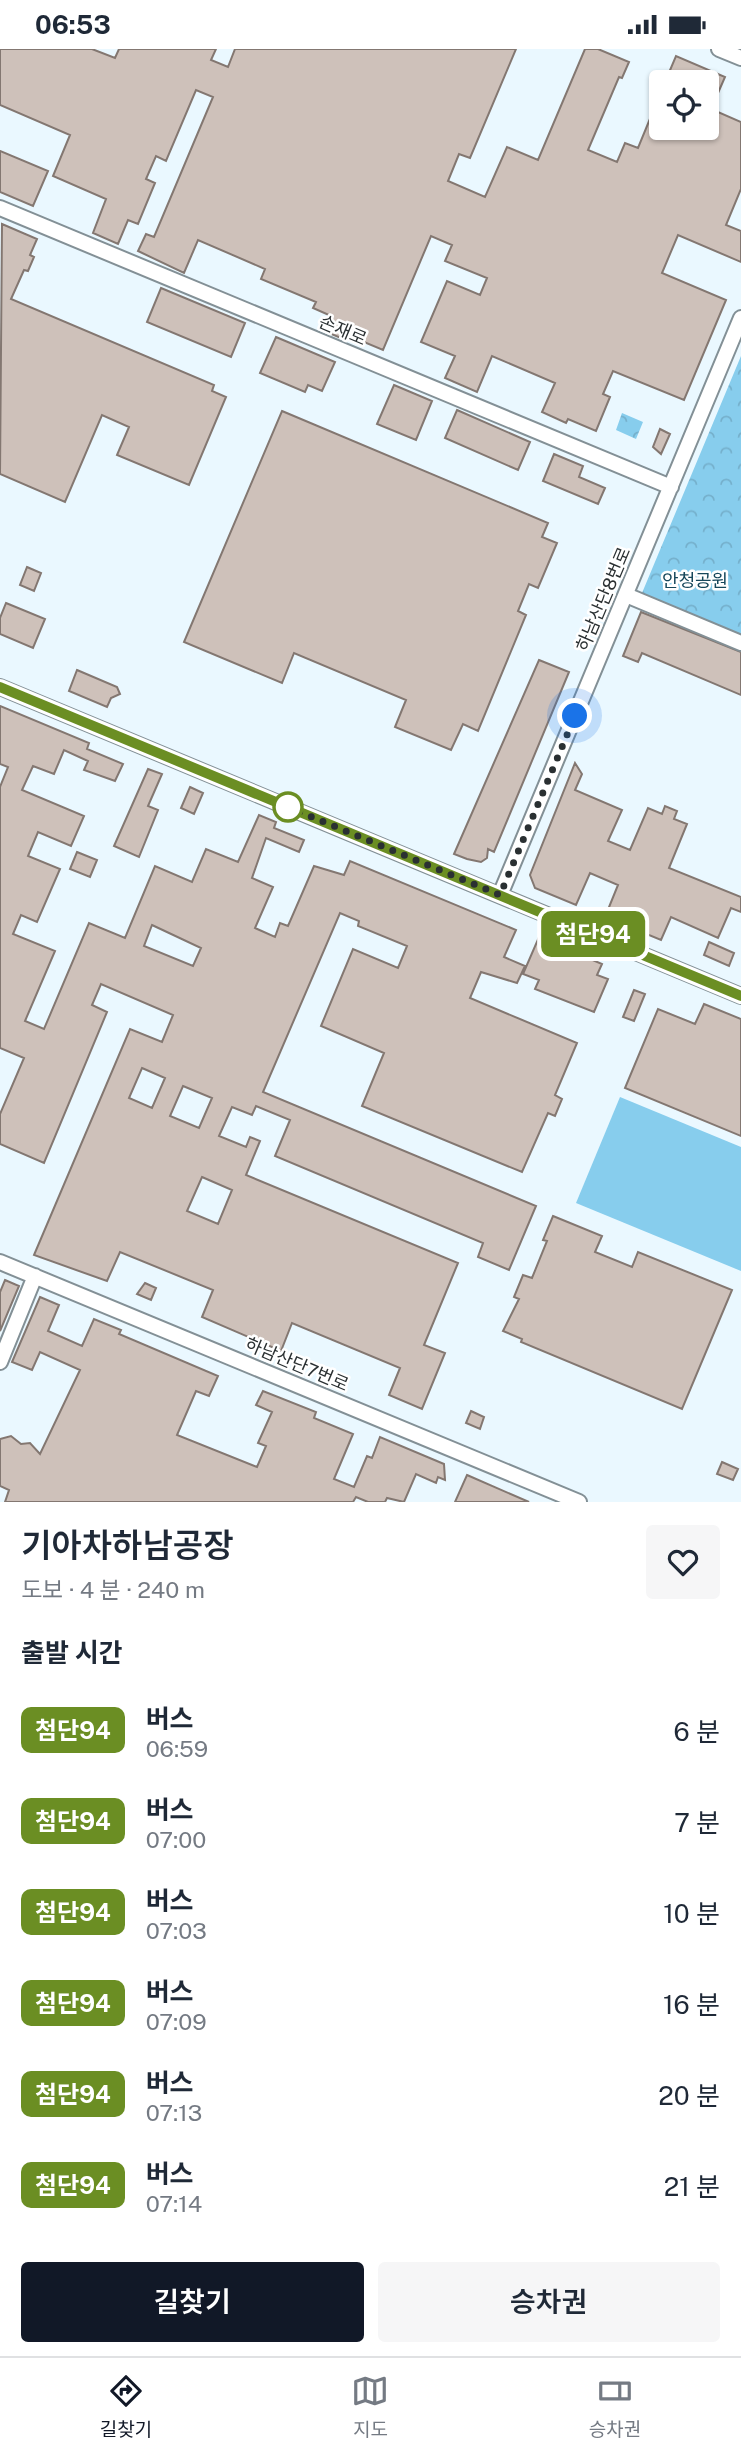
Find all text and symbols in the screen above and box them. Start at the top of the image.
text: 06:53 [35,9,111,40]
map controls [649,70,719,140]
button: locate [649,70,719,140]
street label: 손재로 [316,311,370,349]
street label: 하남산단8번로 [572,544,634,654]
park label: 안청공원 [662,570,728,591]
your location [557,698,592,733]
unlabelled marker [273,792,303,822]
line badge: 첨단94 [544,911,642,957]
text: 첨단94 [555,920,631,948]
street label: 하남산단7번로 [242,1333,352,1395]
button: heart [646,1525,720,1599]
text: 기아차하남공장 [21,1526,234,1564]
text: 도보 · 4 분 · 240 m [21,1576,205,1603]
text: 출발 시간 [21,1637,123,1668]
text: 버스 [146,1703,193,1734]
text: 첨단94 [35,1716,111,1744]
text: 6 분 [674,1716,720,1747]
text: 06:59 [146,1735,208,1762]
text: 버스 [146,1794,193,1825]
text: 첨단94 [35,1807,111,1835]
text: 7 분 [674,1807,720,1838]
text: 07:00 [146,1826,206,1853]
text: 버스 [146,1885,193,1916]
text: 첨단94 [35,1898,111,1926]
text: 10 분 [663,1898,720,1929]
text: 07:03 [146,1917,207,1944]
text: 버스 [146,1976,193,2007]
text: 첨단94 [35,1989,111,2017]
text: 16 분 [663,1989,720,2020]
text: 07:09 [146,2008,207,2035]
text: 버스 [146,2067,193,2098]
text: 첨단94 [35,2080,111,2108]
text: 20 분 [658,2080,720,2111]
text: 07:13 [146,2099,202,2126]
text: 버스 [146,2158,193,2189]
text: 첨단94 [35,2171,111,2199]
text: 21 분 [664,2171,720,2202]
text: 07:14 [146,2190,202,2217]
button: 길찾기 [21,2262,364,2342]
button: 승차권 [378,2262,720,2342]
tab: 길찾기 [100,2372,152,2441]
tab: 지도 [351,2372,389,2441]
tab: 승차권 [589,2372,641,2441]

